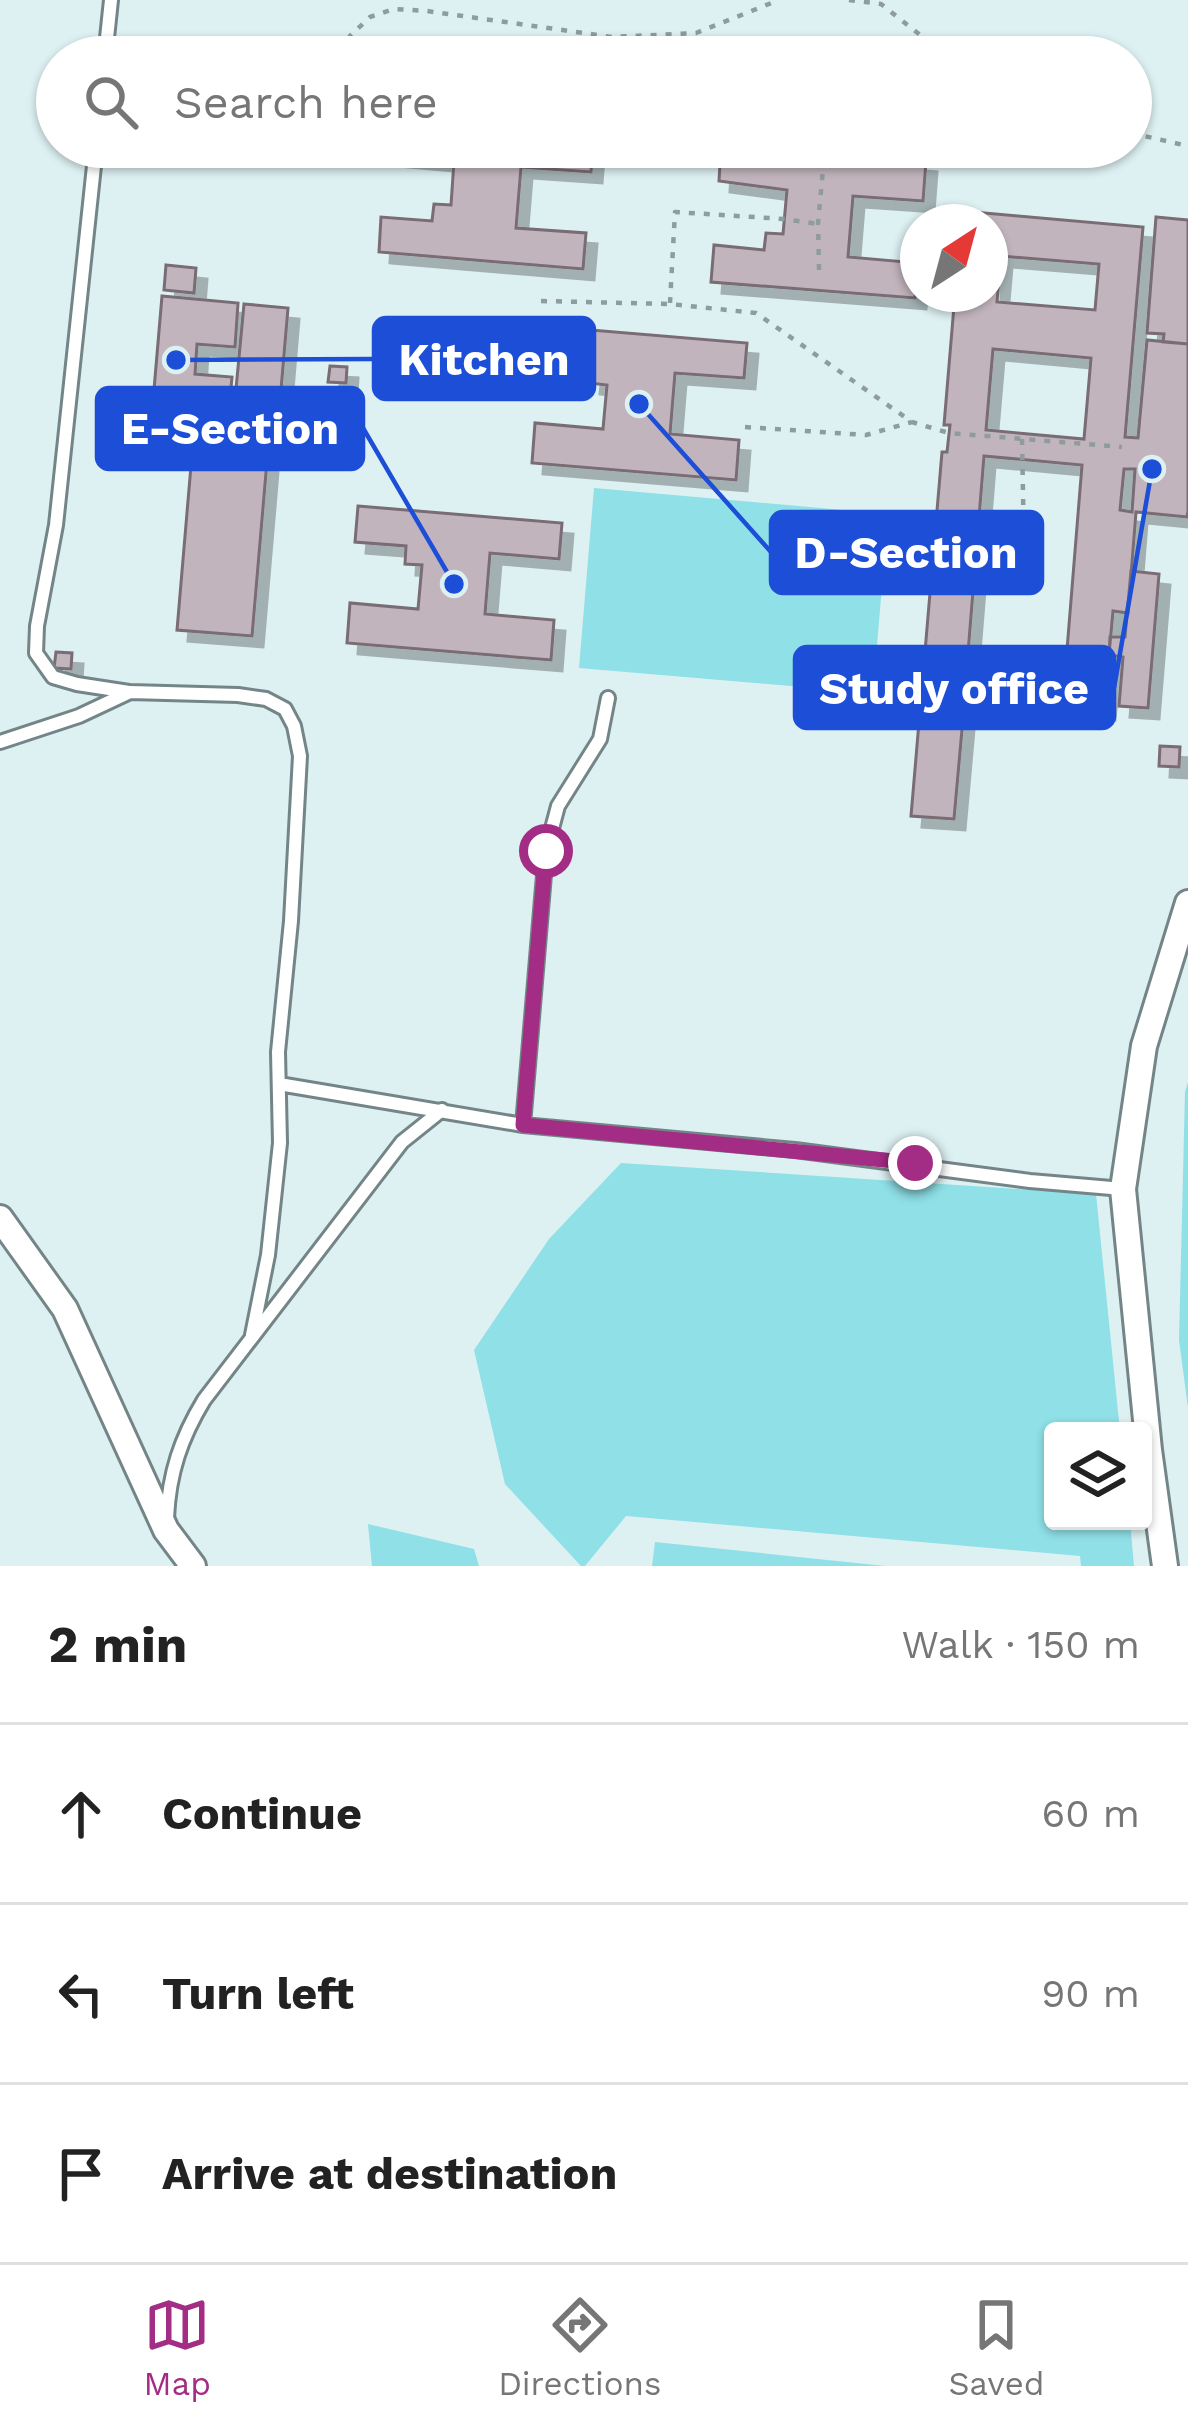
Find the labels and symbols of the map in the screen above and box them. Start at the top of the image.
north arrow [900,204,1008,312]
callout: Kitchen [374,318,594,399]
text: Kitchen [398,333,570,386]
callout: E-Section [97,388,363,469]
text: E-Section [121,402,339,455]
callout: D-Section [771,512,1042,593]
text: D-Section [794,526,1018,579]
callout: Study office [795,647,1114,728]
text: Study office [819,662,1089,715]
route start [519,824,573,878]
route end [888,1136,942,1190]

